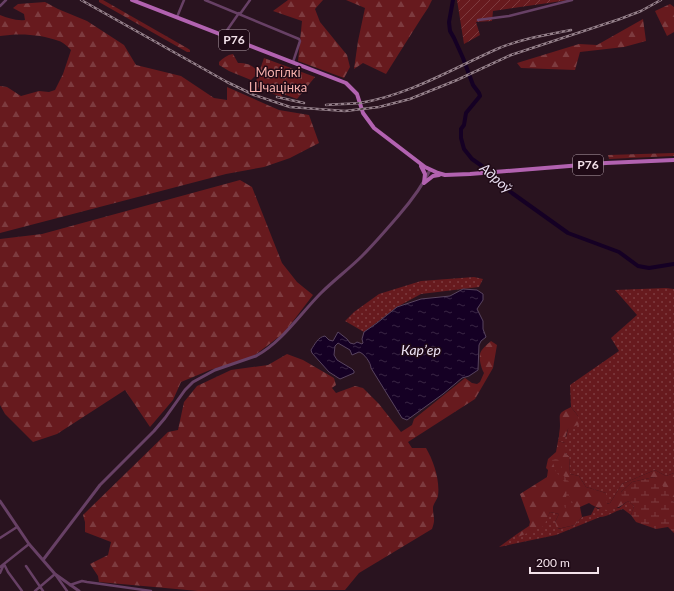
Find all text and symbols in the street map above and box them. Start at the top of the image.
road number: Р76 [219,30,249,50]
park label: Могілкі Шчацінка [249,64,307,95]
road number: Р76 [573,155,603,175]
water label: Адроў [476,158,516,196]
water label: Карʼер [401,341,441,358]
scale bar [530,549,598,575]
text: 200 m [536,555,570,570]

